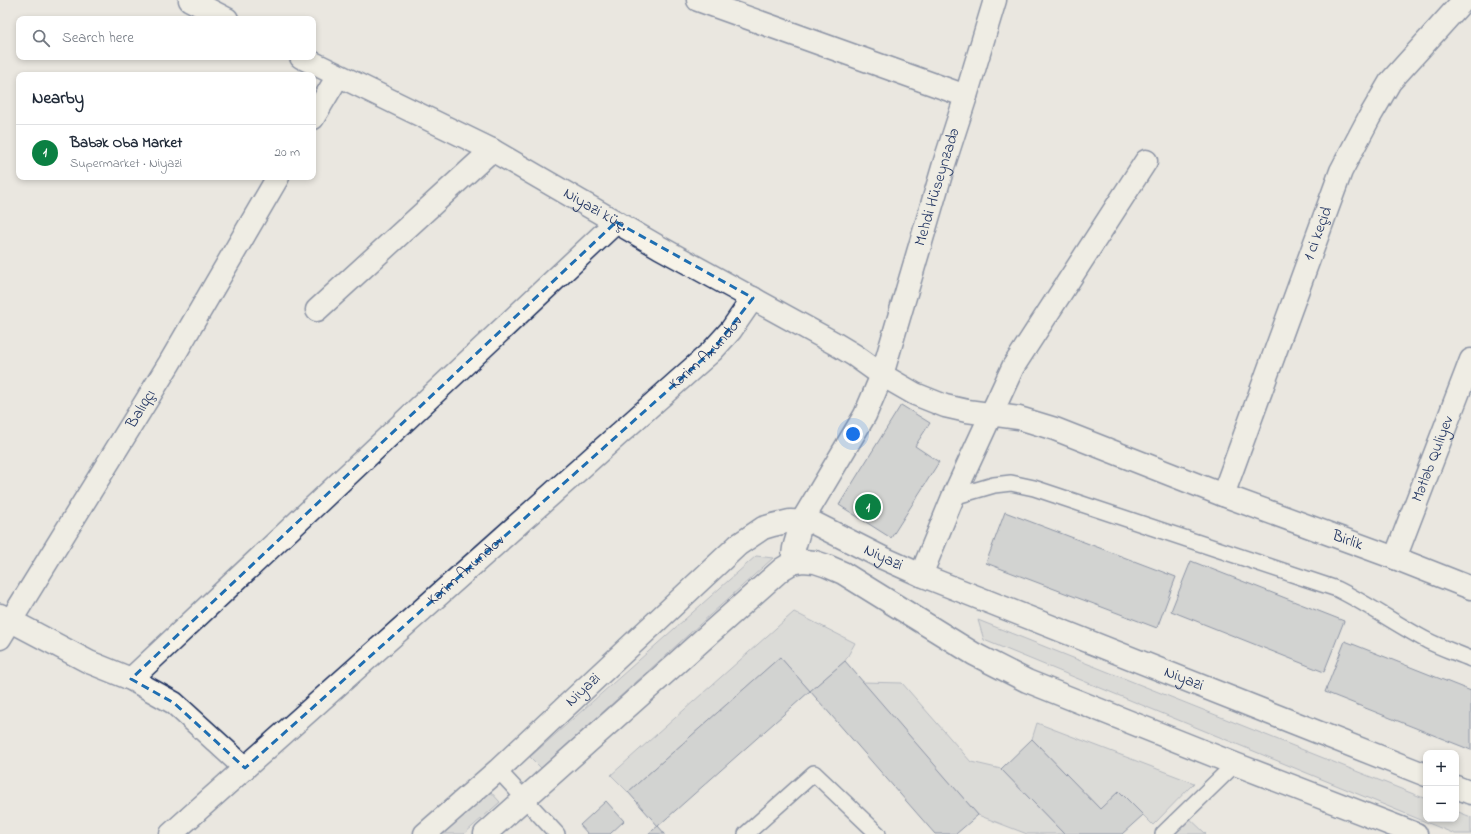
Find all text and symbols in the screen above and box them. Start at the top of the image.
search box [16,16,316,60]
icon: search [30,27,52,49]
text: Search here [62,27,134,49]
text: Nearby [32,86,84,111]
street label: Mehdi Hüseynzadə [909,125,967,249]
text: Babək Oba Market [70,132,182,154]
text: 1 [43,143,47,162]
text: 20 m [275,143,300,162]
text: Supermarket · Niyazi [70,154,182,173]
street label: Niyazi küç. [559,182,632,238]
street label: 1 ci keçid [1297,203,1339,264]
street label: Kərim Axundov [664,310,750,396]
street label: Balıqçı [120,385,162,434]
street label: Mətləb Quliyev [1406,412,1461,506]
your location [843,424,863,444]
pin: 1 [855,492,881,522]
street label: Birlik [1328,524,1367,558]
street label: Kərim Axundov [422,529,511,611]
street label: Niyazi [860,538,907,577]
street label: Niyazi [1160,660,1207,698]
street label: Niyazi [560,667,606,713]
map controls [1423,750,1459,822]
button: + [1423,750,1459,786]
button: − [1423,786,1459,822]

